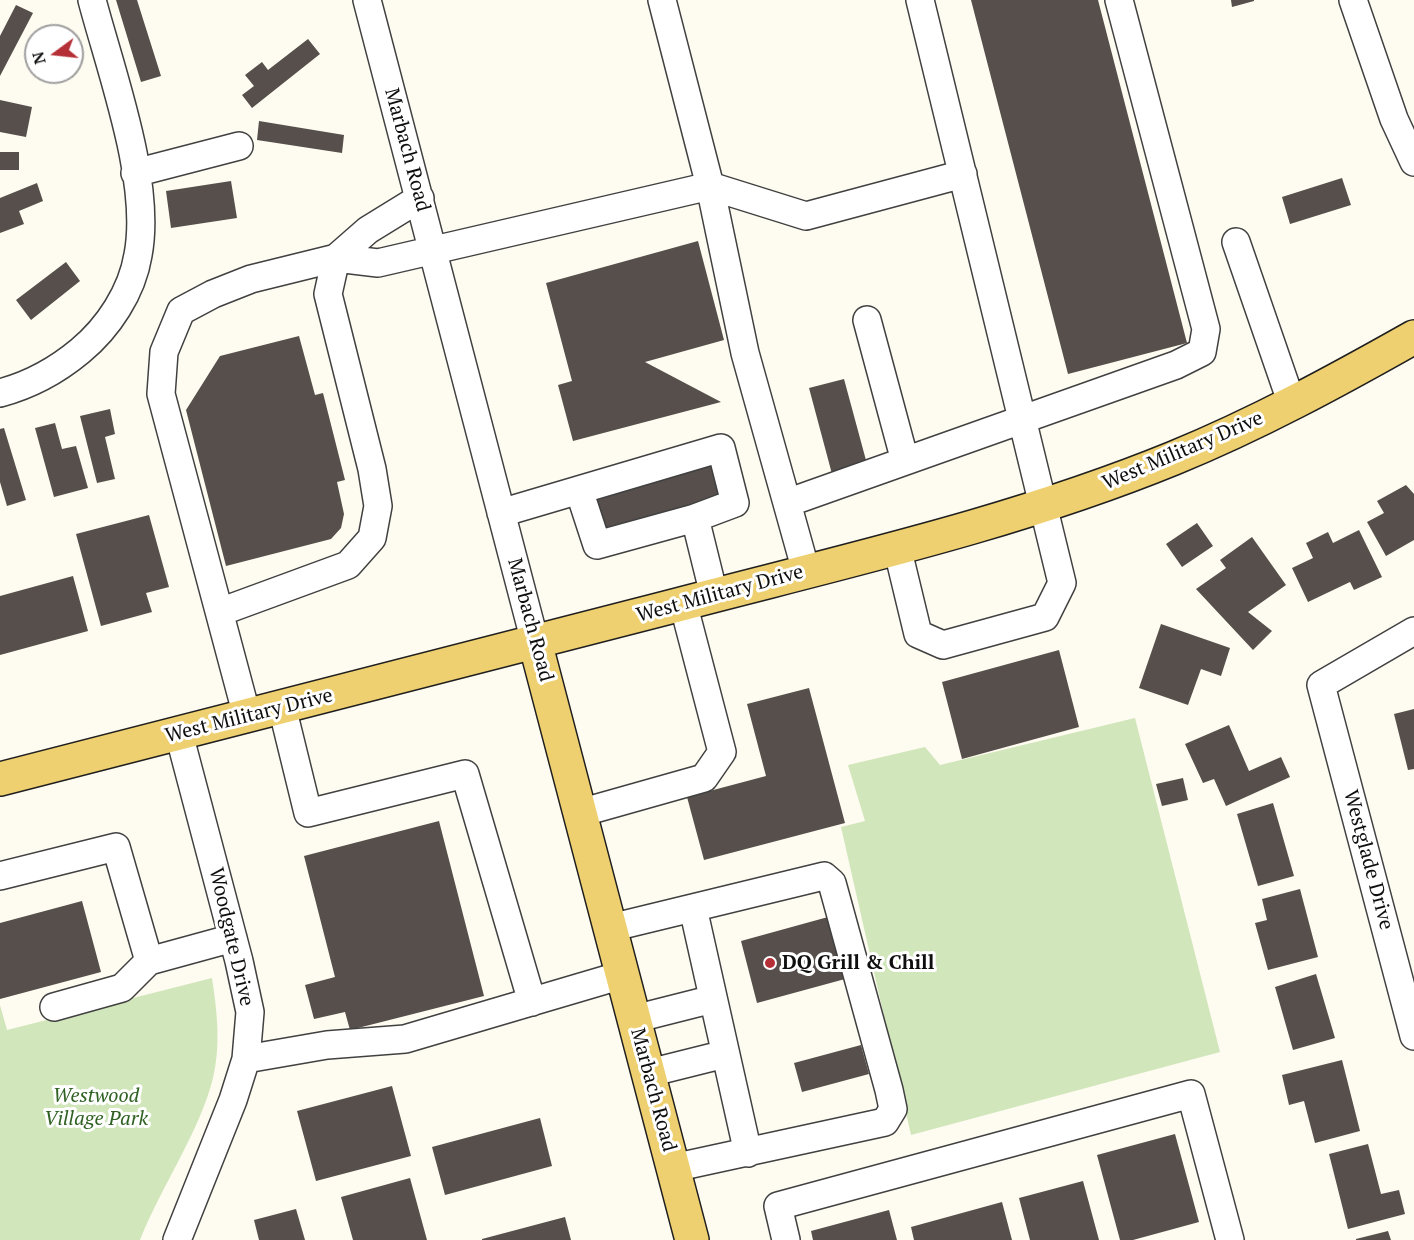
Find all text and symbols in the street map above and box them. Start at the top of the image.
north arrow [24,24,84,84]
text: N [26,49,51,67]
street label: Marbach Road [379,86,435,214]
street label: West Military Drive [1099,406,1267,496]
street label: Marbach Road [502,556,558,684]
street label: West Military Drive [634,560,806,628]
street label: West Military Drive [163,684,335,748]
street label: Westglade Drive [1338,787,1398,933]
street label: Woodgate Drive [203,865,259,1009]
place label: DQ Grill & Chill [782,951,934,975]
marker: DQ Grill & Chill [763,956,777,970]
street label: Marbach Road [625,1026,681,1154]
park label: Westwood Village Park [44,1084,148,1131]

